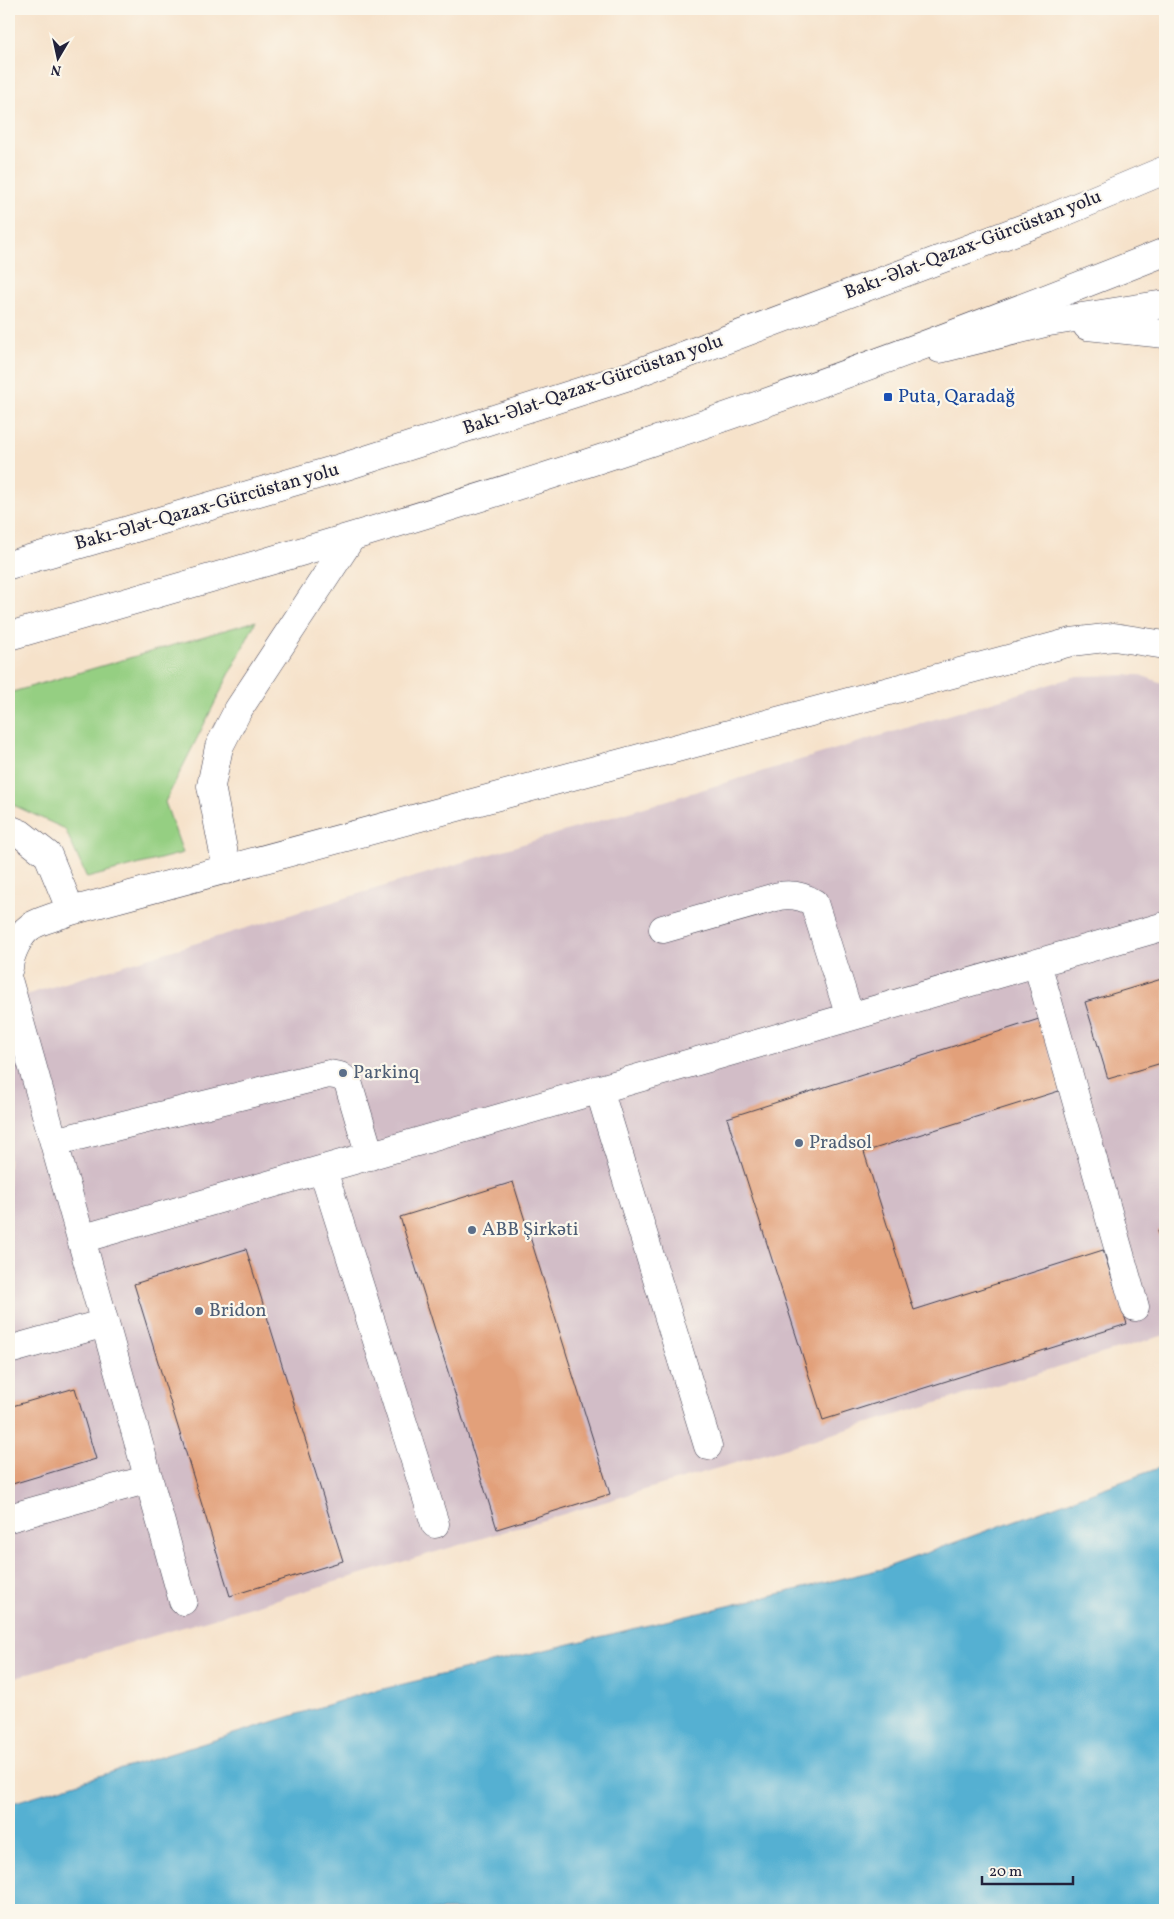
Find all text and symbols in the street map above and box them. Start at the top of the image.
north arrow [32,32,82,82]
text: N [50,59,63,80]
street label: Bakı-Ələt-Qazax-Gürcüstan yolu [841,184,1105,306]
street label: Bakı-Ələt-Qazax-Gürcüstan yolu [459,328,727,442]
place label: Puta, Qaradağ [898,384,1015,410]
marker: Puta, Qaradağ [882,391,894,403]
street label: Bakı-Ələt-Qazax-Gürcüstan yolu [72,457,342,557]
place label: Parkinq [353,1060,420,1086]
marker: Parkinq [337,1067,349,1079]
place label: Pradsol [809,1130,872,1156]
marker: Pradsol [793,1137,805,1149]
place label: ABB Şirkəti [482,1217,579,1243]
marker: ABB Şirkəti [466,1224,478,1236]
place label: Bridon [209,1298,267,1324]
marker: Bridon [193,1305,205,1317]
scale bar [982,1854,1073,1886]
text: 20 m [989,1862,1022,1883]

